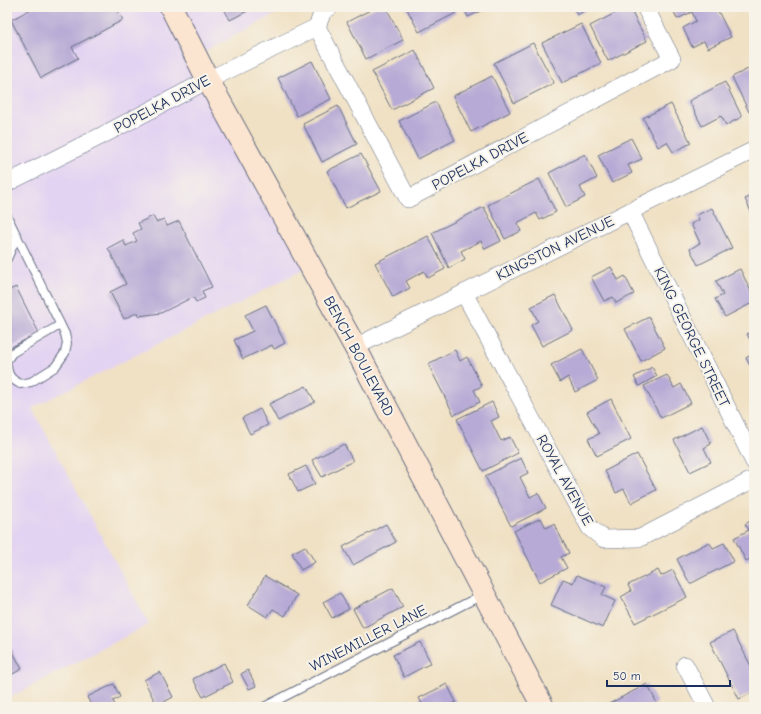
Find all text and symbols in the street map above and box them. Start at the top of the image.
street label: POPELKA DRIVE [111,71,213,137]
street label: POPELKA DRIVE [429,128,531,194]
street label: KINGSTON AVENUE [493,212,617,284]
street label: KING GEORGE STREET [650,264,734,410]
street label: BENCH BOULEVARD [320,293,398,419]
street label: ROYAL AVENUE [533,431,597,529]
street label: WINEMILLER LANE [306,601,430,675]
scale bar [607,662,730,688]
text: 50 m [613,669,641,683]

